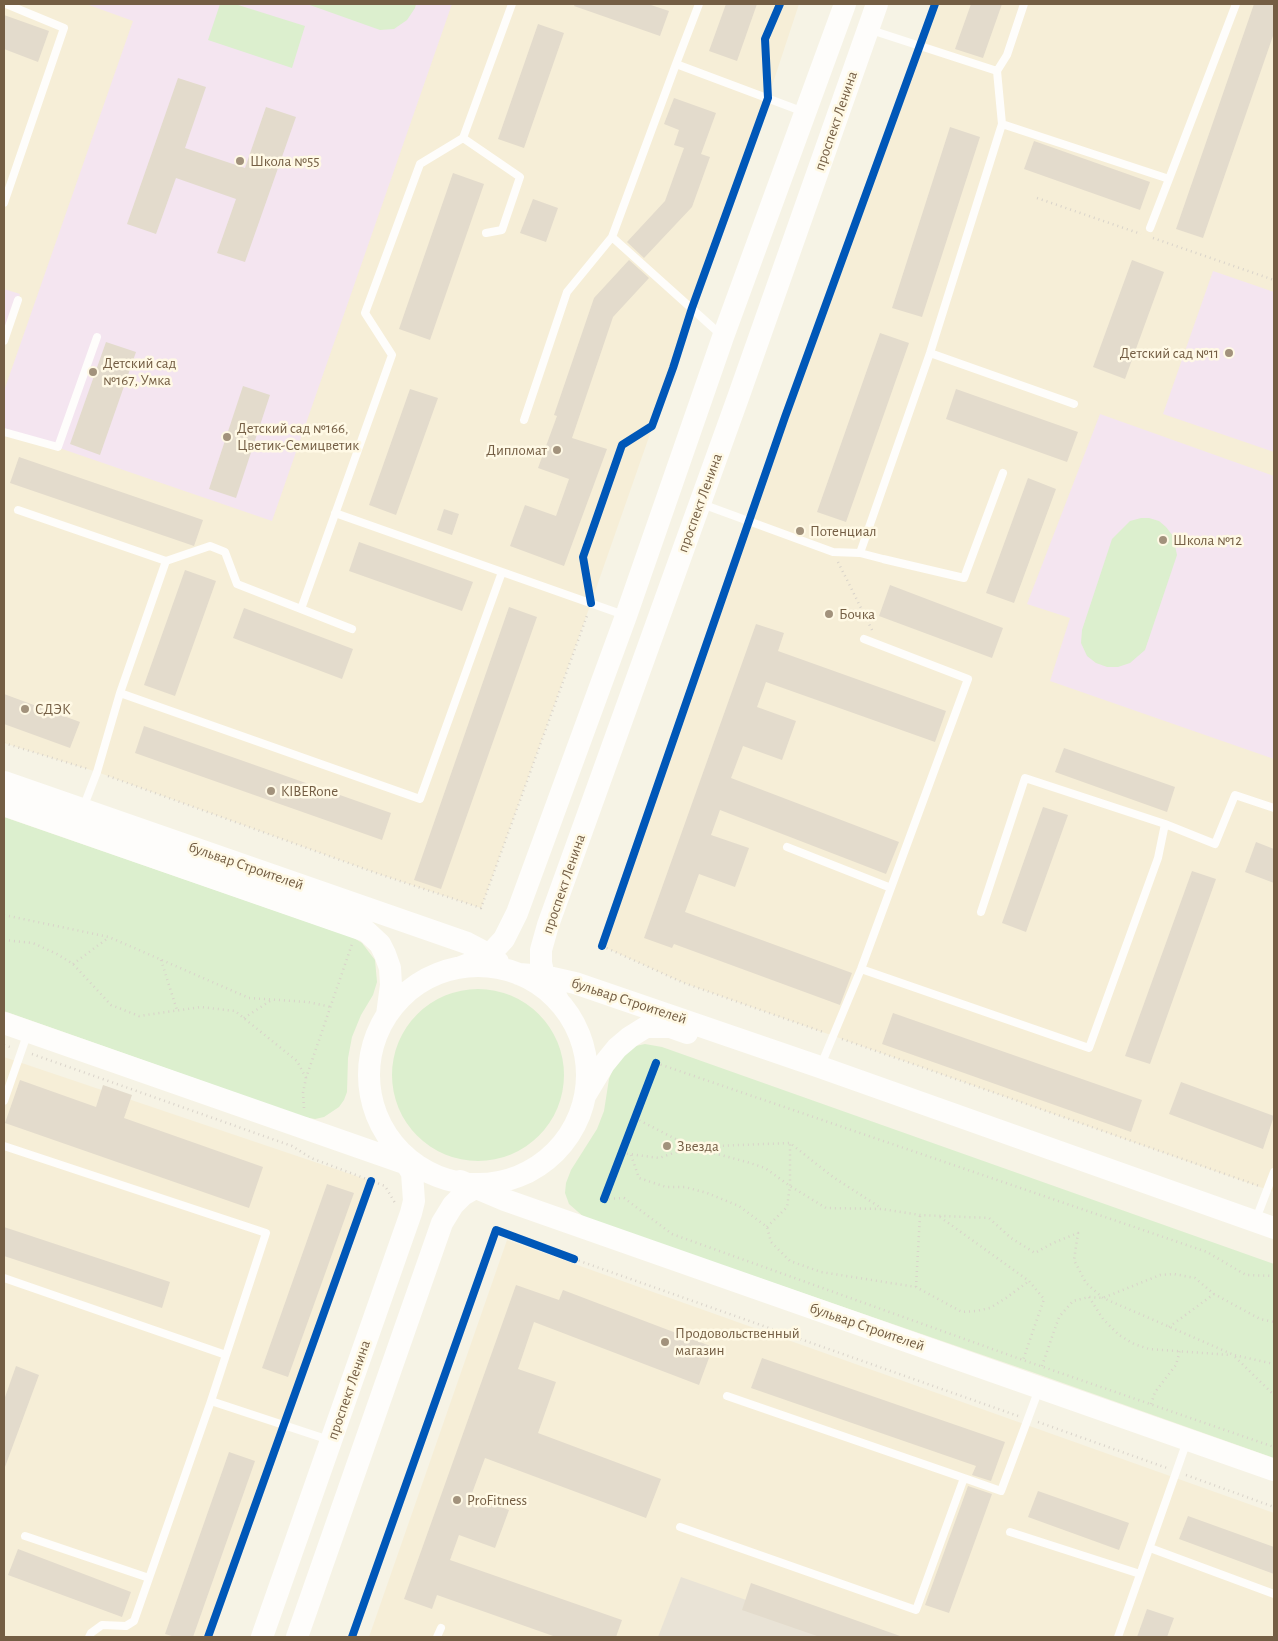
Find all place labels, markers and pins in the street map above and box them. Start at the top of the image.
place label: Школа №55 [250,152,320,170]
marker: Школа №55 [234,155,246,167]
place label: Детский сад №11 [1120,344,1219,362]
marker: Детский сад №11 [1223,347,1235,359]
place label: Детский сад №167, Умка [103,354,176,389]
marker: Детский сад №167, Умка [87,366,99,378]
place label: Детский сад №166, Цветик-Семицветик [237,419,359,454]
marker: Детский сад №166, Цветик-Семицветик [221,431,233,443]
place label: Дипломат [486,441,547,459]
marker: Дипломат [551,444,563,456]
place label: Потенциал [810,522,877,540]
marker: Потенциал [794,525,806,537]
place label: Школа №12 [1173,531,1242,549]
marker: Школа №12 [1157,534,1169,546]
place label: Бочка [839,605,875,623]
marker: Бочка [823,608,835,620]
place label: СДЭК [35,700,71,718]
marker: СДЭК [19,703,31,715]
place label: KIBERone [281,782,338,800]
marker: KIBERone [265,785,277,797]
place label: Звезда [677,1137,719,1155]
marker: Звезда [661,1140,673,1152]
place label: Продовольственный магазин [675,1324,800,1359]
marker: Продовольственный магазин [659,1336,671,1348]
place label: ProFitness [467,1491,527,1509]
marker: ProFitness [451,1494,463,1506]

